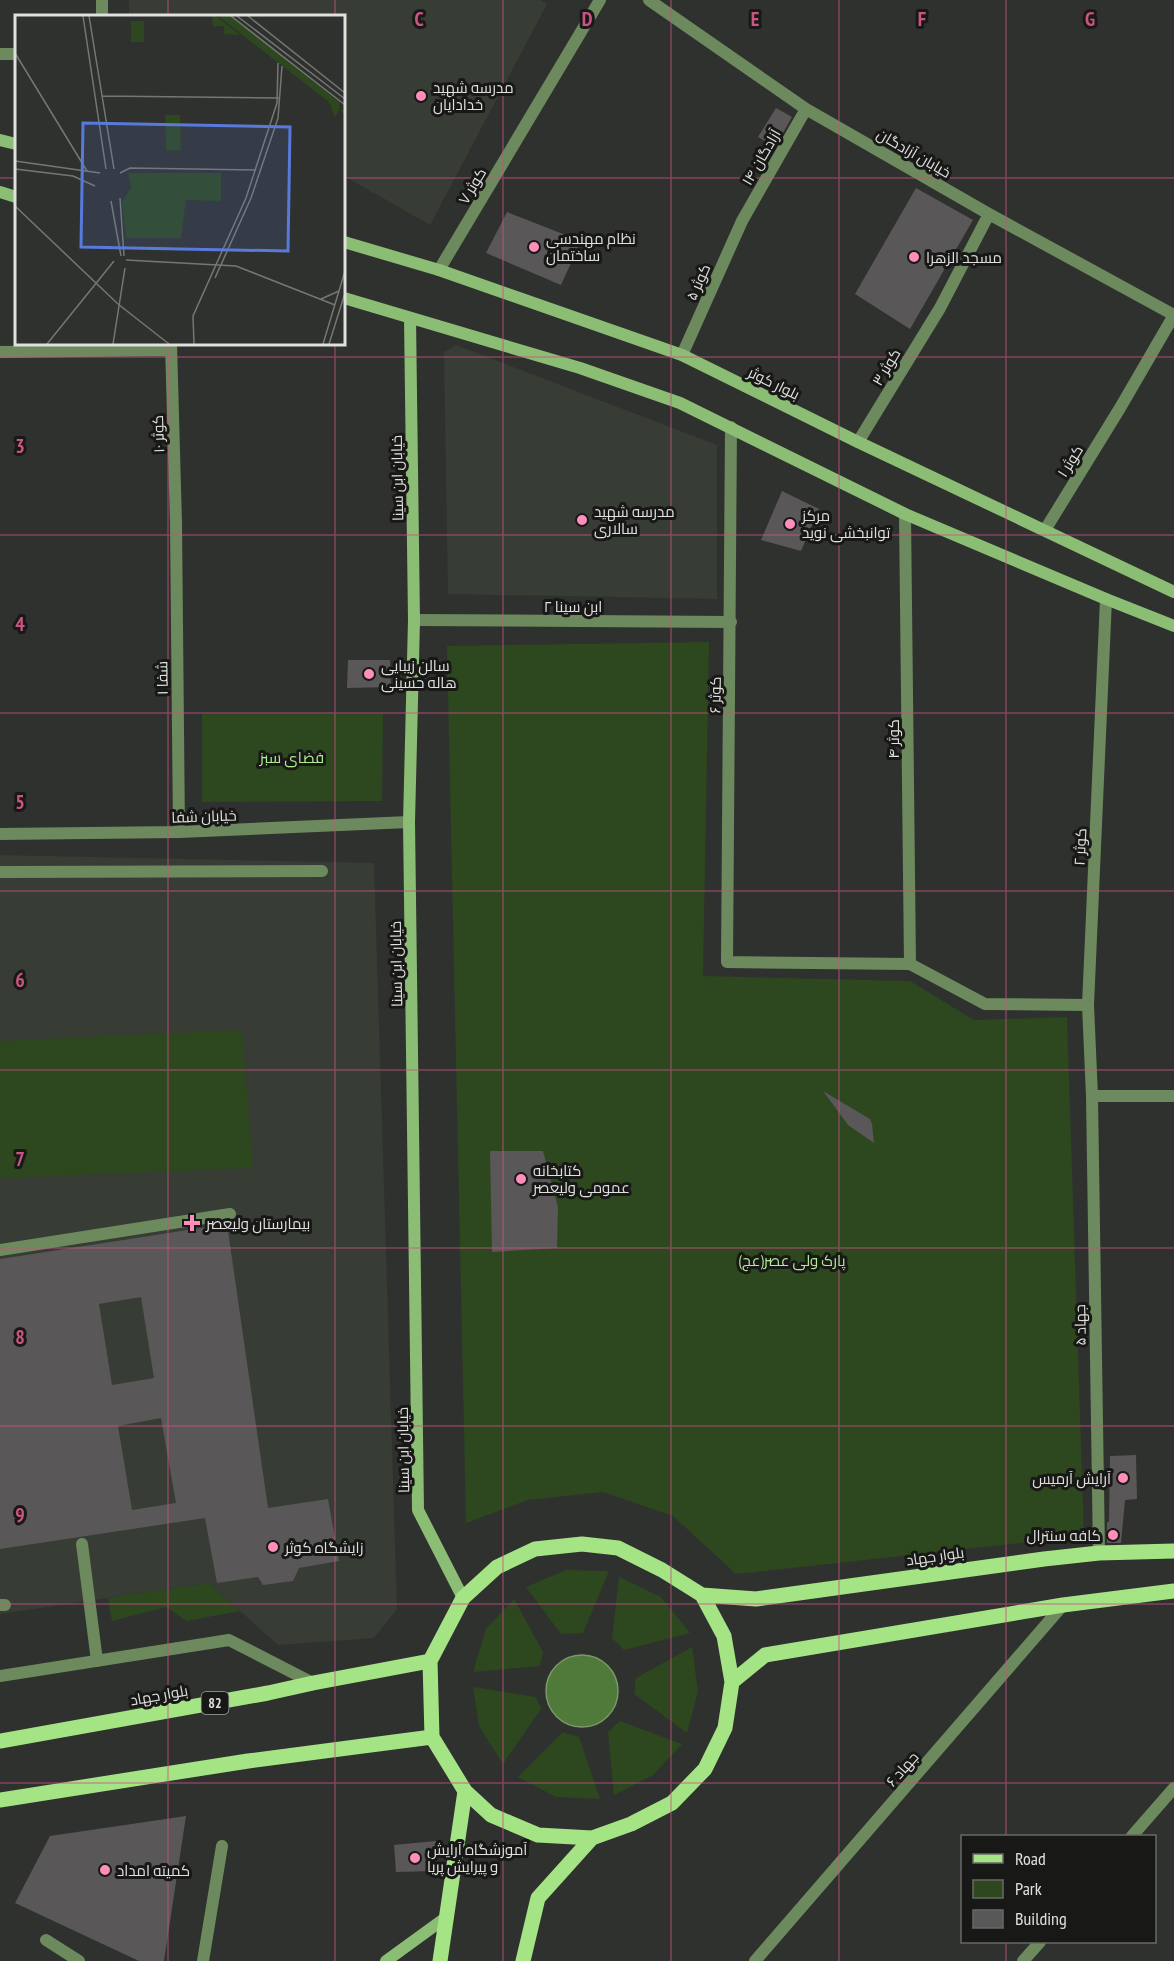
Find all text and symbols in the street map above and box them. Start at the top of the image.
text: C [414,6,424,32]
text: D [582,6,593,32]
text: E [751,6,759,32]
text: F [918,6,926,32]
text: G [1085,6,1095,32]
inset map [15,15,345,345]
place label: مدرسه شهید خدادایان [433,78,514,115]
marker: مدرسه شهید خدادایان [414,89,428,103]
street label: خیابان آزادگان [873,124,955,183]
street label: آزادگان ۱۴ [737,126,785,189]
street label: کوثر ۷ [454,164,490,208]
place label: نظام مهندسی ساختمان [546,229,636,266]
marker: نظام مهندسی ساختمان [527,240,541,254]
place label: مسجد الزهرا [926,248,1002,267]
marker: مسجد الزهرا [907,250,921,264]
street label: کوثر ۵ [682,261,714,303]
street label: کوثر ۳ [868,345,904,389]
street label: بلوار کوثر [744,362,803,404]
street label: کوثر ۱۰ [148,415,168,453]
text: 3 [15,433,25,459]
street label: خیابان ابن سینا [387,435,408,521]
street label: کوثر ۱ [1053,441,1087,481]
place label: مدرسه شهید سالاری [594,502,675,539]
place label: مرکز توانبخشی نوید [801,506,890,543]
marker: مدرسه شهید سالاری [575,513,589,527]
marker: مرکز توانبخشی نوید [783,517,797,531]
street label: ابن سینا ۲ [544,597,602,617]
text: 4 [15,611,25,637]
place label: سالن زیبایی هاله حسینی [381,656,457,693]
street label: شفا ۱ [152,661,172,695]
marker: سالن زیبایی هاله حسینی [362,667,376,681]
street label: کوثر ۶ [705,676,725,714]
street label: کوثر ۴ [884,719,903,759]
park label: فضای سبز [259,748,324,768]
text: 5 [15,789,25,815]
street label: خیابان شفا [171,805,237,828]
street label: کوثر ۲ [1070,828,1090,866]
street label: خیابان ابن سینا [386,921,407,1007]
text: 6 [15,967,25,993]
text: 7 [15,1146,25,1172]
place label: کتابخانه عمومی ولیعصر [532,1161,630,1198]
marker: کتابخانه عمومی ولیعصر [514,1172,528,1186]
marker: بیمارستان ولیعصر [183,1214,201,1232]
place label: بیمارستان ولیعصر [205,1214,310,1234]
park label: پارک ولی عصر(عج) [738,1251,846,1272]
street label: جهاد ۵ [1070,1304,1091,1346]
text: 8 [15,1324,25,1350]
street label: خیابان ابن سینا [393,1407,414,1493]
place label: آرایش آرمیس [1032,1469,1111,1489]
marker: آرایش آرمیس [1116,1471,1130,1485]
text: 9 [15,1502,25,1528]
place label: کافه سنترال [1026,1526,1101,1545]
marker: کافه سنترال [1106,1528,1120,1542]
place label: زایشگاه کوثر [284,1538,363,1557]
marker: زایشگاه کوثر [266,1540,280,1554]
street label: بلوار جهاد [905,1543,965,1570]
street label: بلوار جهاد [129,1681,190,1710]
road number: 82 [202,1692,228,1714]
street label: جهاد ۶ [882,1748,923,1791]
legend [961,1835,1156,1943]
place label: آموزشگاه آرایش و پیرایش پریا [427,1840,527,1877]
text: Road [1015,1847,1046,1870]
marker: آموزشگاه آرایش و پیرایش پریا [408,1851,422,1865]
place label: کمیته امداد [117,1861,190,1880]
marker: کمیته امداد [98,1863,112,1877]
text: Park [1015,1877,1042,1900]
text: Building [1015,1907,1067,1930]

